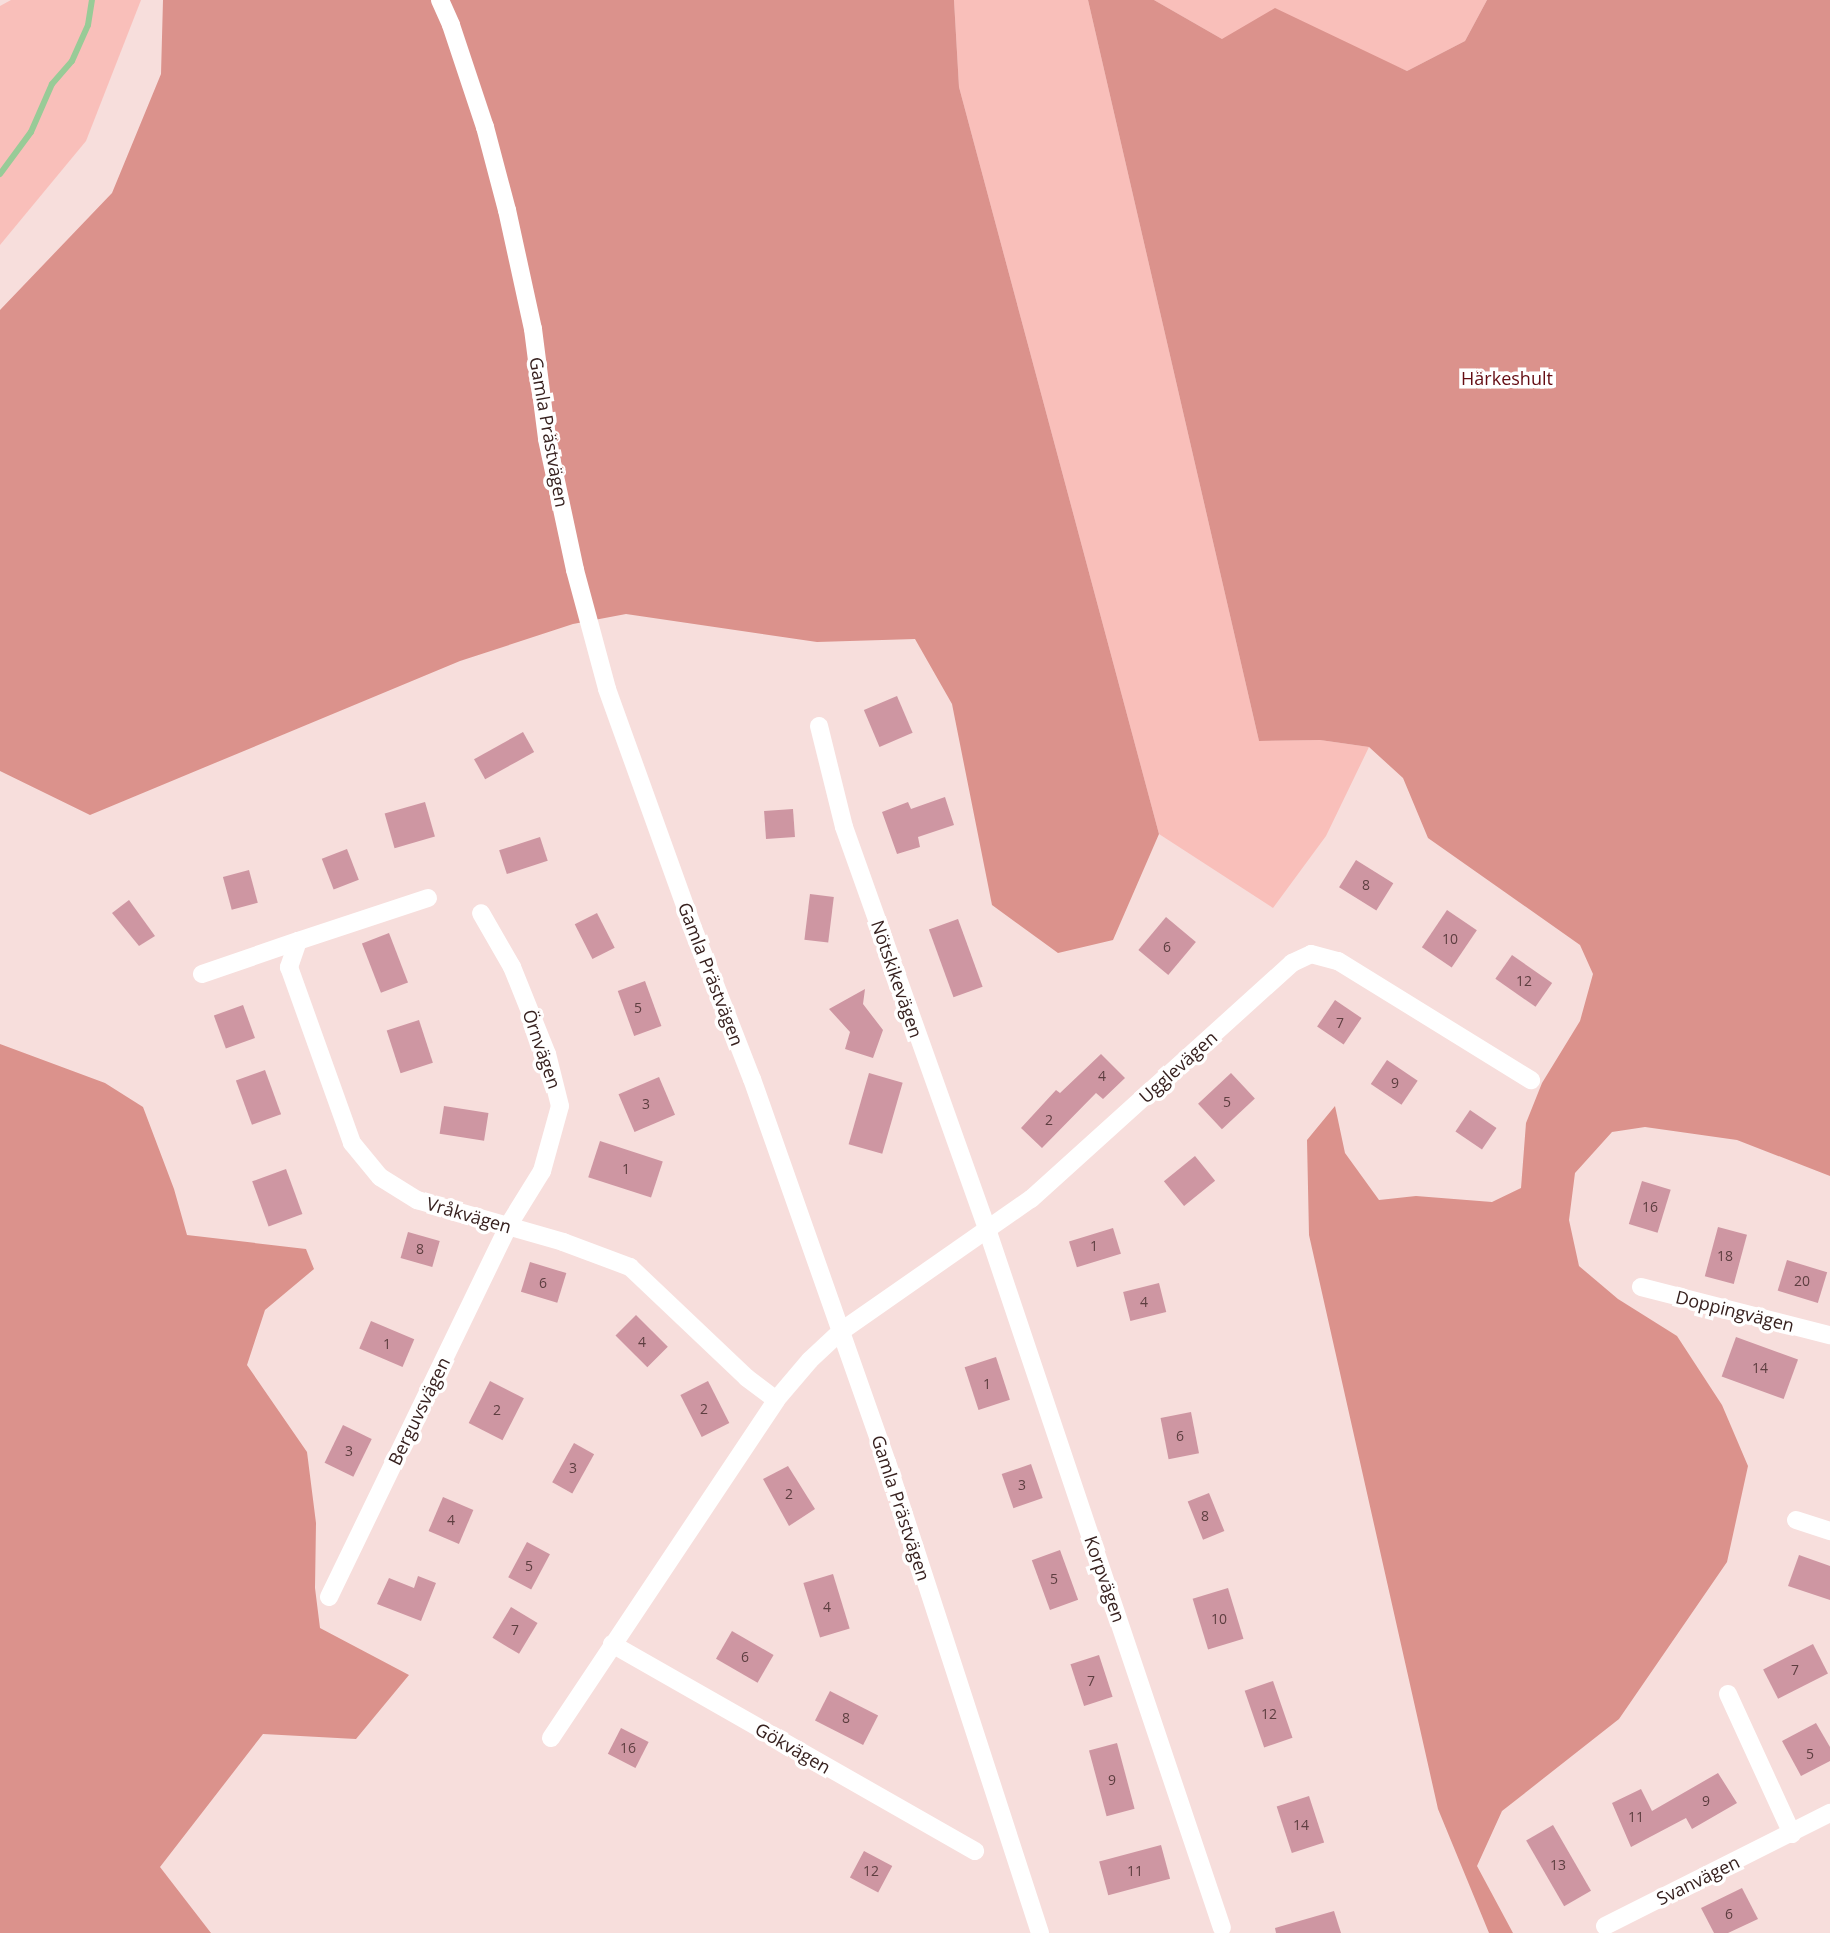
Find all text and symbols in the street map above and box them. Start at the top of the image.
street label: Gamla Prästvägen [525,355,573,509]
park label: Härkeshult [1461,367,1553,389]
house number: 8 [1362,877,1370,893]
street label: Gamla Prästvägen [674,899,748,1049]
street label: Nötskikevägen [867,917,927,1041]
house number: 10 [1442,931,1458,947]
house number: 6 [1163,939,1171,955]
house number: 12 [1516,973,1532,989]
house number: 5 [634,1000,642,1016]
street label: Örnvägen [518,1007,566,1091]
house number: 7 [1336,1015,1344,1031]
street label: Ugglevägen [1135,1026,1221,1108]
house number: 4 [1098,1068,1106,1084]
house number: 9 [1391,1075,1399,1091]
house number: 5 [1223,1094,1231,1110]
house number: 3 [642,1096,650,1112]
house number: 2 [1045,1112,1053,1128]
house number: 1 [622,1161,630,1177]
street label: Vråkvägen [424,1193,514,1237]
house number: 16 [1642,1199,1658,1215]
house number: 1 [1090,1238,1098,1254]
house number: 8 [416,1241,424,1257]
house number: 18 [1717,1248,1733,1264]
house number: 20 [1794,1273,1810,1289]
house number: 6 [539,1275,547,1291]
street label: Doppingvägen [1674,1286,1796,1336]
house number: 4 [1140,1294,1148,1310]
house number: 4 [638,1334,646,1350]
house number: 1 [383,1336,391,1352]
street label: Berguvsvägen [384,1354,454,1468]
house number: 14 [1752,1360,1768,1376]
house number: 1 [983,1376,991,1392]
house number: 2 [700,1401,708,1417]
house number: 2 [493,1402,501,1418]
house number: 6 [1176,1428,1184,1444]
street label: Gamla Prästvägen [867,1432,935,1584]
house number: 3 [345,1443,353,1459]
house number: 3 [569,1460,577,1476]
house number: 3 [1018,1477,1026,1493]
house number: 2 [785,1486,793,1502]
house number: 8 [1201,1508,1209,1524]
house number: 4 [447,1512,455,1528]
street label: Korpvägen [1080,1533,1130,1625]
house number: 5 [525,1558,533,1574]
house number: 5 [1050,1571,1058,1587]
house number: 4 [823,1599,831,1615]
house number: 10 [1211,1611,1227,1627]
house number: 7 [511,1622,519,1638]
house number: 6 [741,1649,749,1665]
house number: 7 [1791,1662,1799,1678]
house number: 7 [1087,1673,1095,1689]
house number: 12 [1261,1706,1277,1722]
house number: 8 [842,1710,850,1726]
street label: Gökvägen [752,1718,834,1778]
house number: 16 [620,1740,636,1756]
house number: 5 [1806,1746,1814,1762]
house number: 9 [1108,1772,1116,1788]
house number: 9 [1702,1793,1710,1809]
house number: 11 [1628,1809,1644,1825]
house number: 14 [1293,1817,1309,1833]
street label: Svanvägen [1653,1851,1743,1909]
house number: 13 [1550,1857,1566,1873]
house number: 12 [863,1863,879,1879]
house number: 11 [1127,1863,1143,1879]
house number: 6 [1725,1906,1733,1922]

